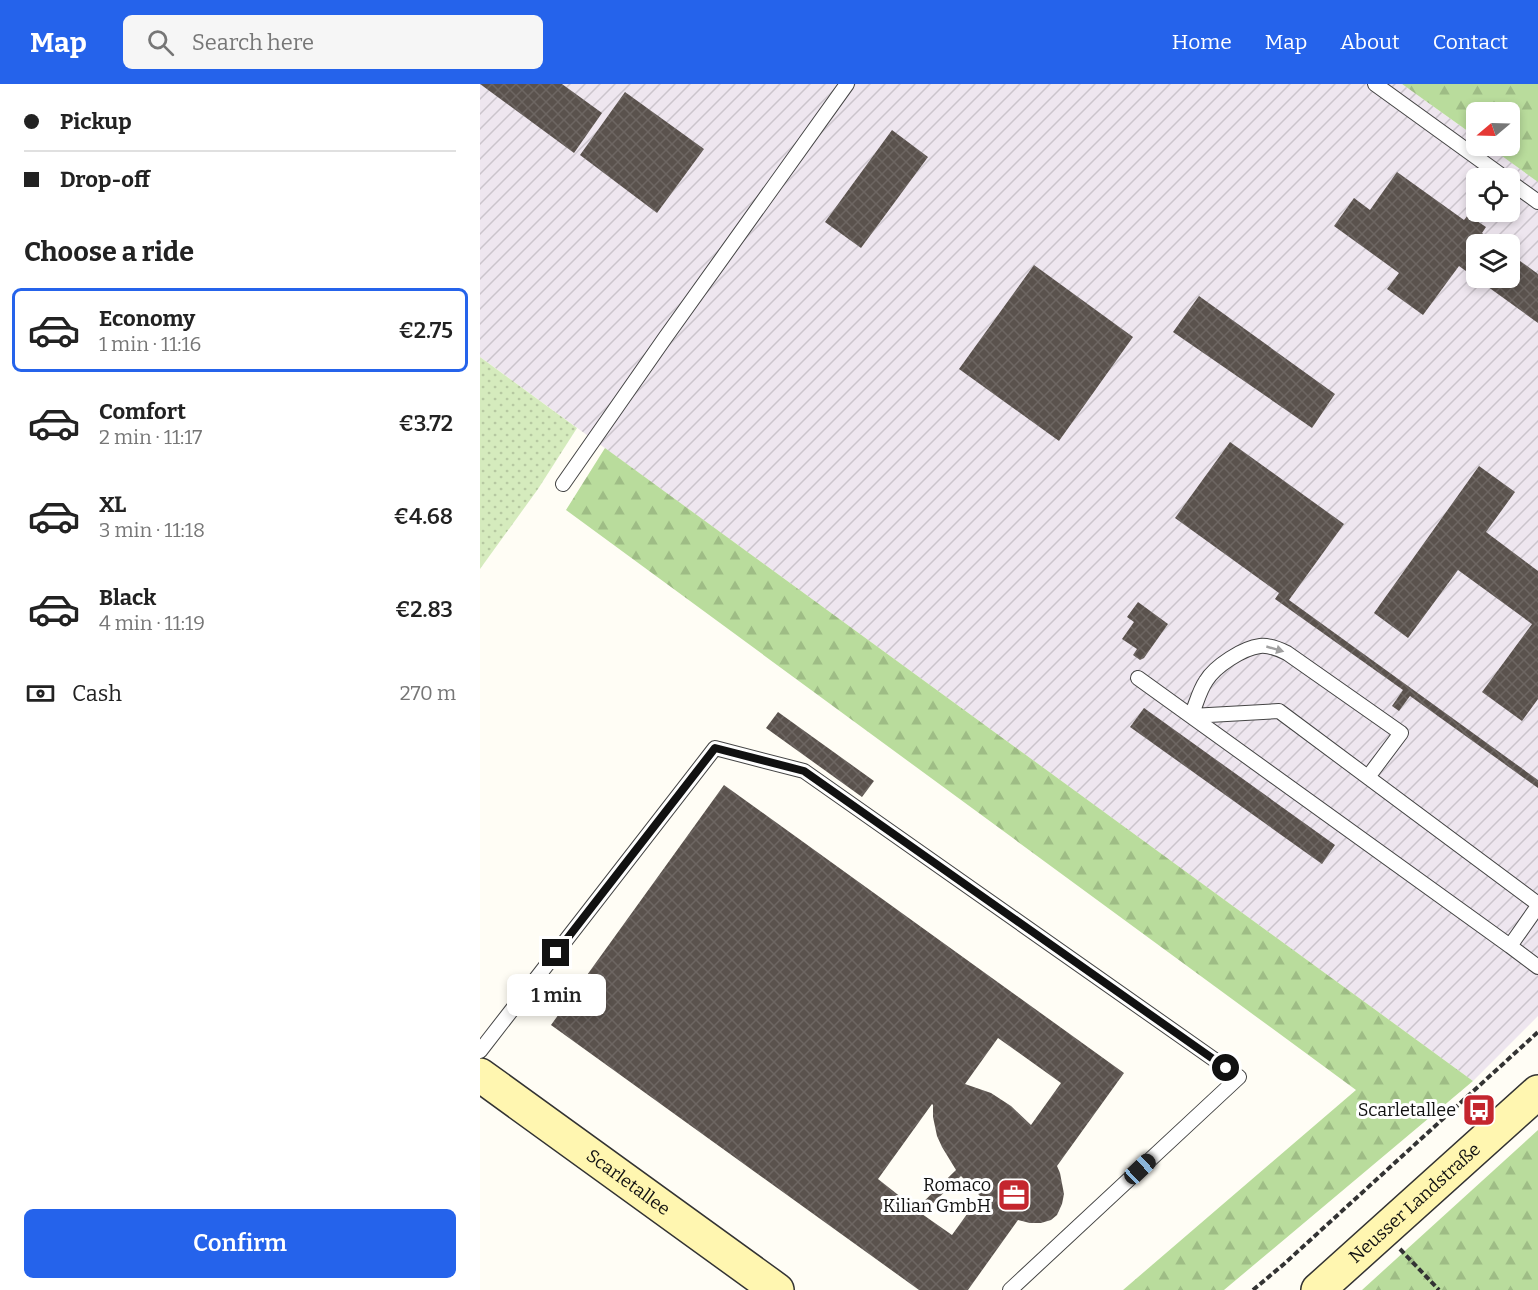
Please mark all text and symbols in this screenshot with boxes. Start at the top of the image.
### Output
search box [123,15,543,69]
text: Map [30,26,87,59]
icon: search [144,26,177,59]
text: Search here [192,29,314,56]
text: Home [1172,29,1232,55]
text: Map [1265,29,1307,55]
text: About [1340,29,1400,55]
text: Contact [1433,29,1508,55]
north arrow [1466,102,1520,156]
map controls [1466,102,1520,288]
text: Pickup [60,108,132,135]
text: Drop-off [60,166,150,193]
button: locate [1466,168,1520,222]
button: layers [1466,234,1520,288]
text: Choose a ride [24,236,194,268]
icon: car [27,303,81,357]
text: Economy [99,305,195,332]
text: €2.75 [398,317,453,344]
text: 1 min · 11:16 [99,332,201,356]
icon: car [27,396,81,450]
text: Comfort [99,398,186,425]
text: €3.72 [398,410,453,437]
text: 2 min · 11:17 [99,425,202,449]
icon: car [27,489,81,543]
text: XL [99,491,126,518]
text: €4.68 [394,503,453,530]
text: 3 min · 11:18 [99,518,205,542]
icon: car [27,582,81,636]
text: Black [99,584,156,611]
text: €2.83 [395,596,453,623]
text: 4 min · 11:19 [99,611,205,635]
one-way arrow [1266,645,1284,654]
icon: cash [24,677,57,710]
text: Cash [72,680,122,707]
text: 270 m [400,681,456,705]
route end [542,939,569,966]
callout: 1 min [506,974,605,1016]
text: 1 min [531,983,582,1007]
route start [1212,1054,1239,1081]
bus stop icon: Scarletallee [1461,1092,1497,1128]
place label: Scarletallee [1358,1099,1456,1121]
street label: Neusser Landstraße [1344,1138,1485,1268]
street label: Scarletallee [582,1145,675,1220]
car [1121,1150,1159,1188]
place label: Romaco Kilian GmbH [883,1174,991,1217]
office icon: Romaco Kilian GmbH [996,1177,1032,1213]
button: Confirm [24,1209,456,1278]

